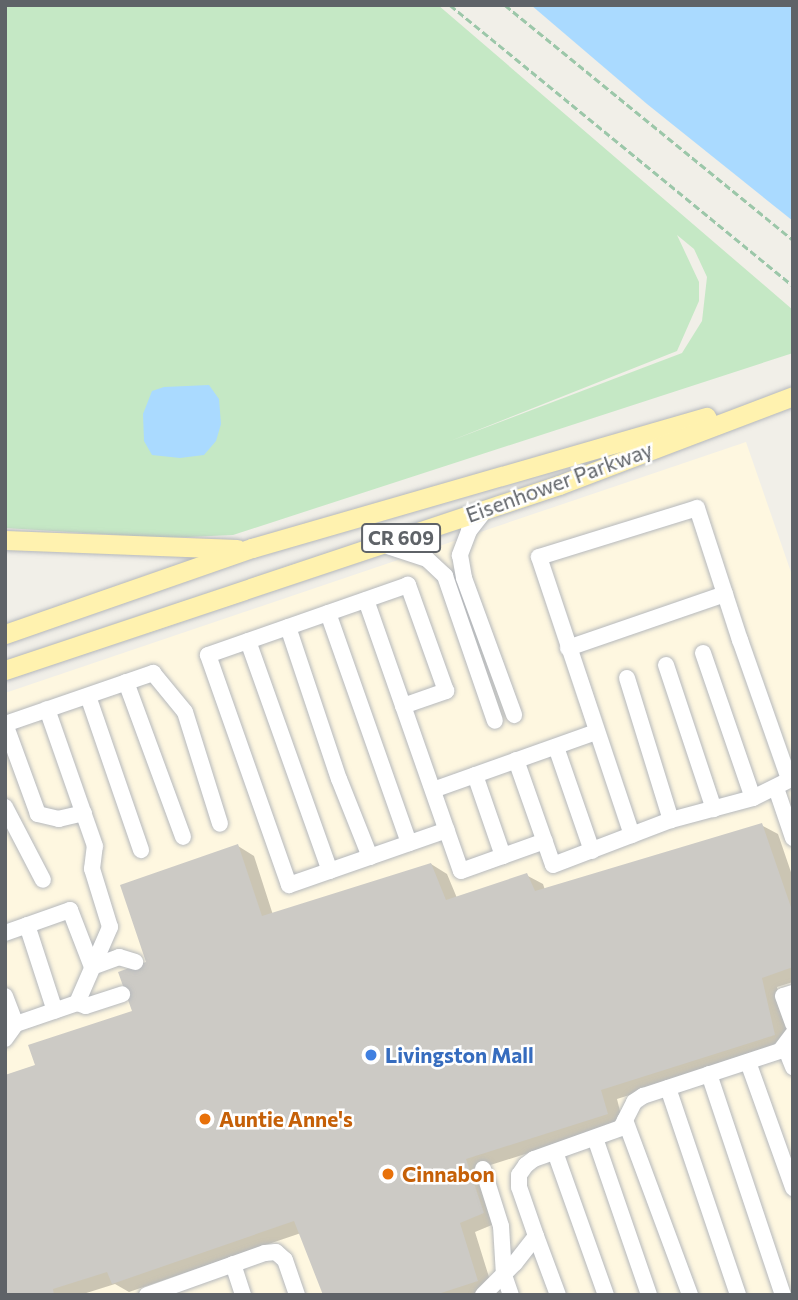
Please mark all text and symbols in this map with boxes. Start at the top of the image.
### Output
street label: Eisenhower Parkway [462,437,656,527]
road number: CR 609 [361,523,441,554]
place label: Livingston Mall [385,1042,534,1068]
marker: Livingston Mall [363,1047,379,1063]
place label: Auntie Anne's [219,1106,353,1132]
marker: Auntie Anne's [197,1111,213,1127]
place label: Cinnabon [402,1161,495,1187]
marker: Cinnabon [380,1166,396,1182]

